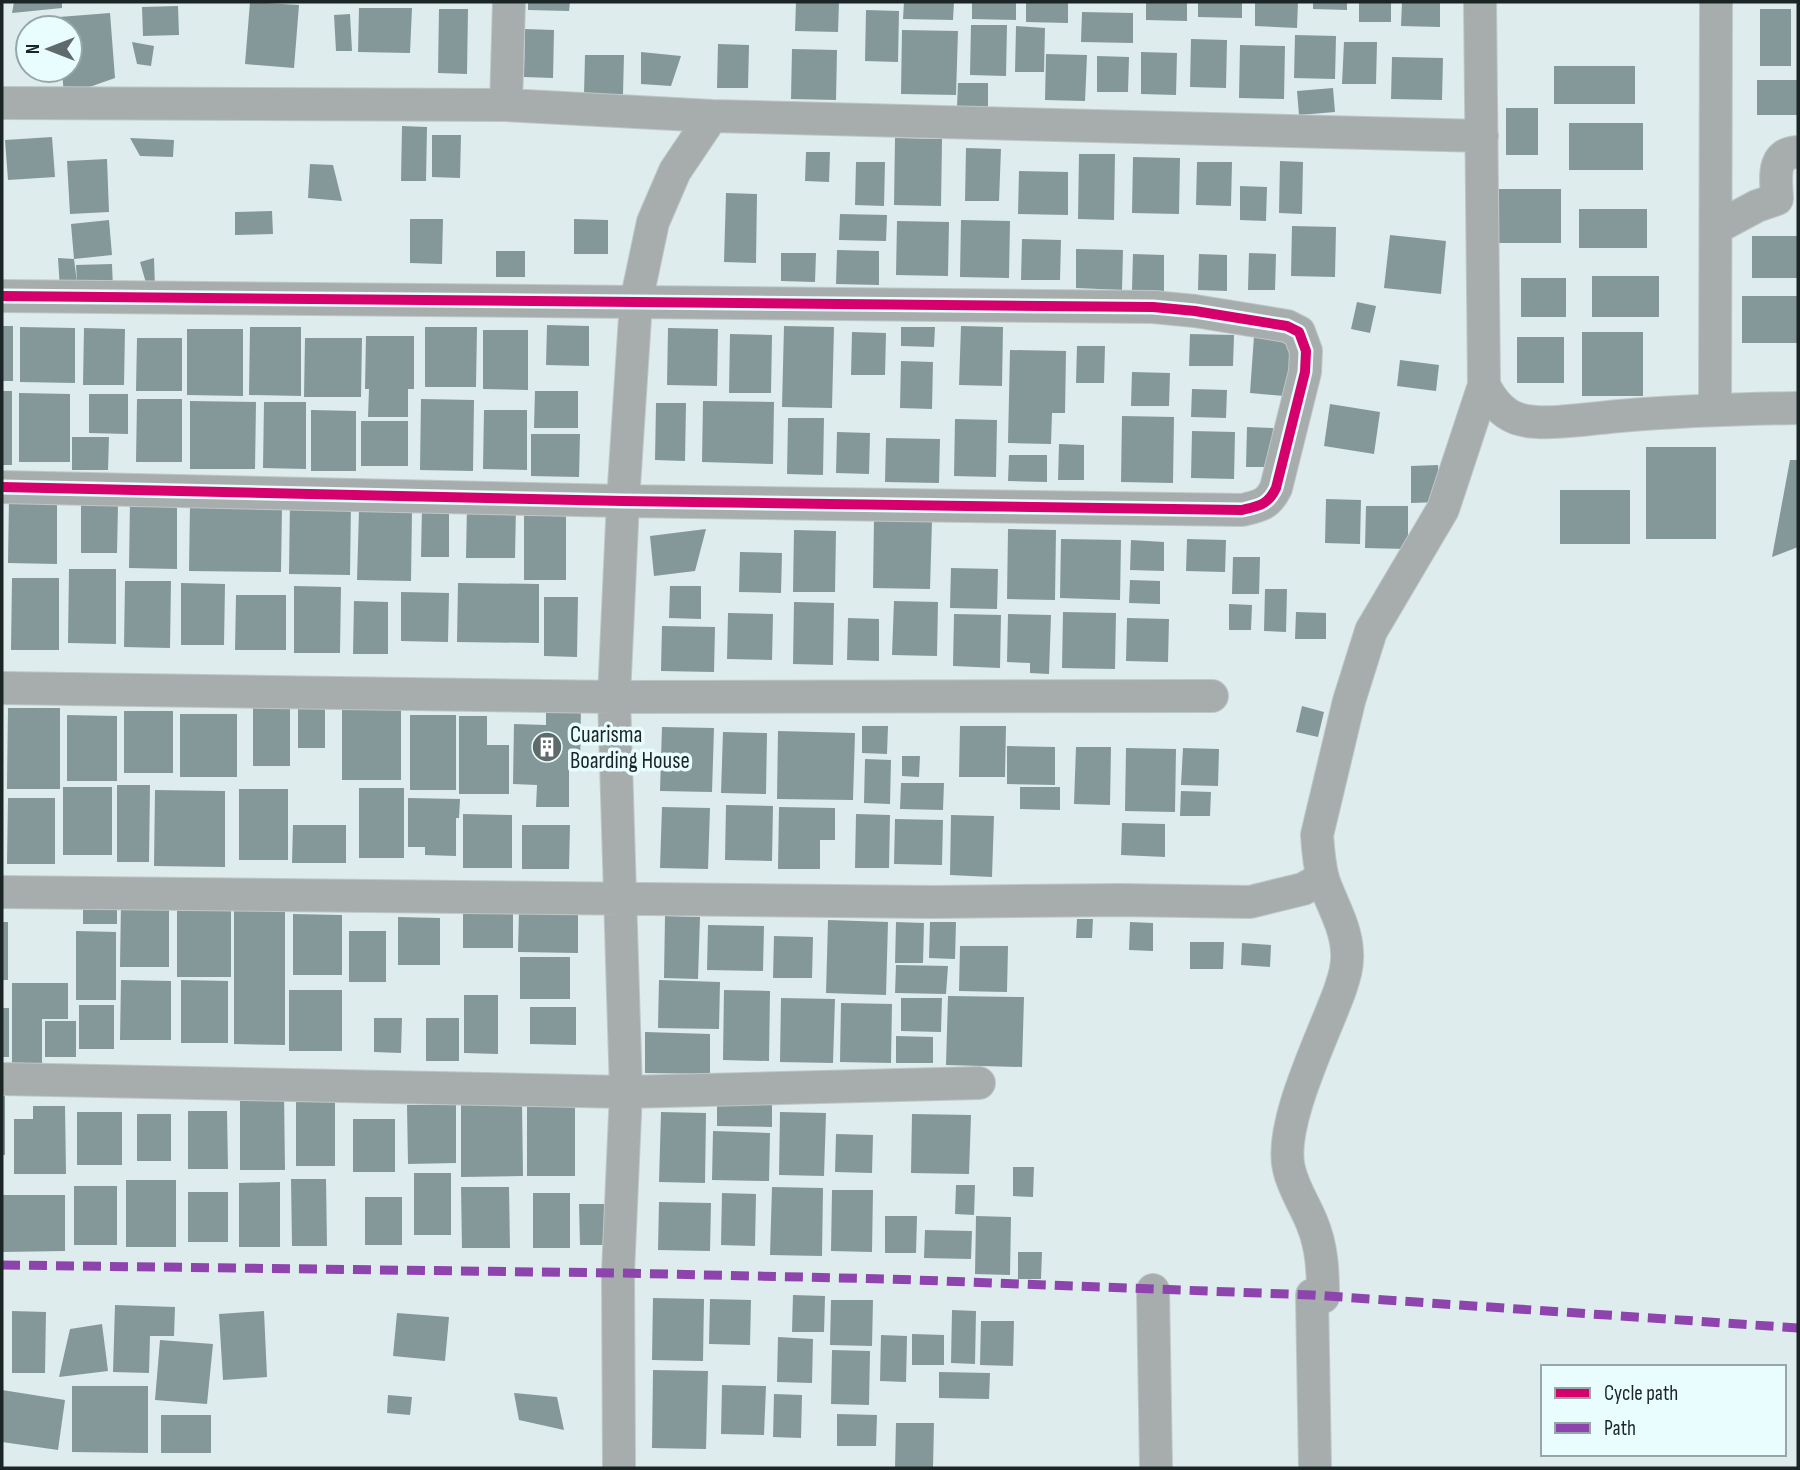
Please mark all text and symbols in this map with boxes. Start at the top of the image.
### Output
north arrow [14,14,84,84]
text: N [22,44,45,54]
place label: Cuarisma Boarding House [570,721,690,775]
building icon: Cuarisma Boarding House [530,730,564,764]
legend [1541,1365,1786,1456]
text: Cycle path [1604,1381,1678,1406]
text: Path [1604,1416,1636,1441]

